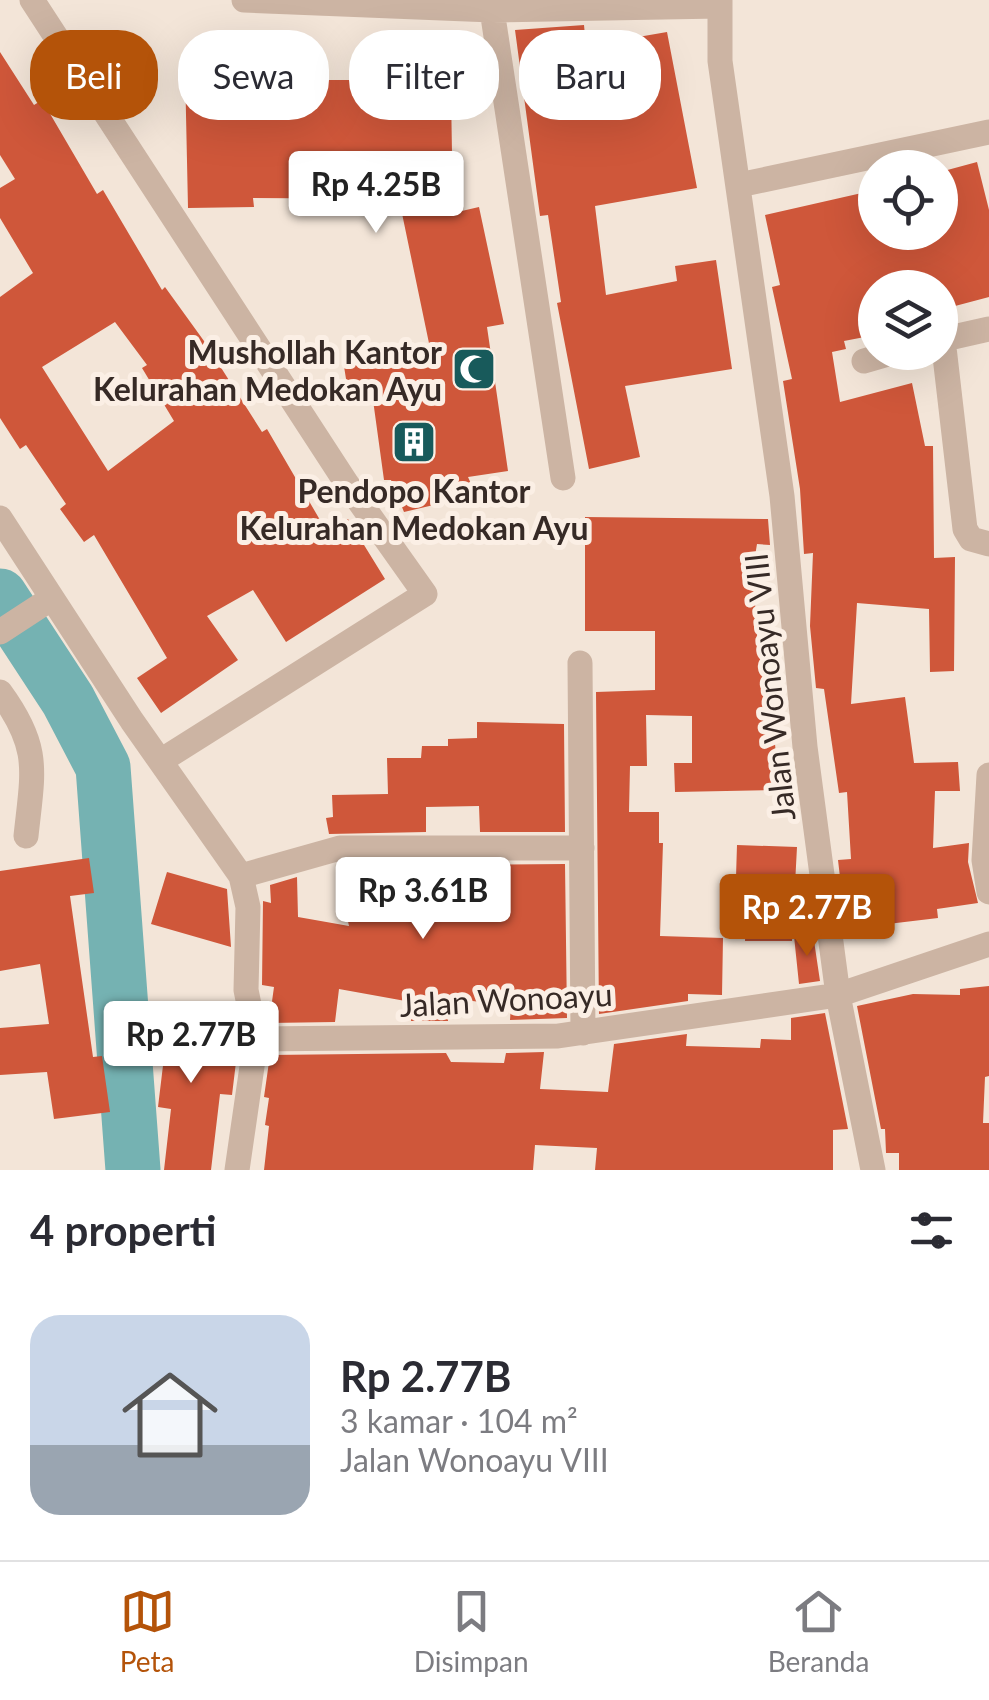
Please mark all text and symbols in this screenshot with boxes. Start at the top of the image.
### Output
chip: Beli [30,30,158,120]
chip: Sewa [178,30,329,120]
chip: Filter [349,30,499,120]
chip: Baru [519,30,661,120]
map controls [858,150,958,370]
button: locate [858,150,958,250]
pin: Rp 4.25B [273,151,479,236]
text: Rp 4.25B [311,164,441,203]
button: layers [858,270,958,370]
place label: Mushollah Kantor Kelurahan Medokan Ayu [93,332,442,408]
mosque icon: Mushollah Kantor Kelurahan Medokan Ayu [451,346,497,392]
building icon: Pendopo Kantor Kelurahan Medokan Ayu [391,419,437,465]
place label: Pendopo Kantor Kelurahan Medokan Ayu [239,471,589,547]
street label: Jalan Wonoayu VIII [736,551,802,823]
pin: Rp 3.61B [320,857,526,942]
text: Rp 3.61B [358,870,488,909]
pin: Rp 2.77B [704,874,910,959]
text: Rp 2.77B [742,887,872,926]
street label: Jalan Wonoayu [399,974,613,1024]
pin: Rp 2.77B [88,1001,294,1086]
text: Rp 2.77B [126,1014,256,1053]
icon: filters [904,1203,959,1258]
text: 4 properti [30,1205,217,1255]
text: Rp 2.77B [340,1351,512,1401]
icon: home [110,1355,230,1475]
text: 3 kamar · 104 m² [340,1401,578,1440]
text: Jalan Wonoayu VIII [340,1440,609,1479]
tab: Peta [120,1584,175,1678]
tab: Disimpan [414,1584,529,1678]
tab: Beranda [768,1584,869,1678]

